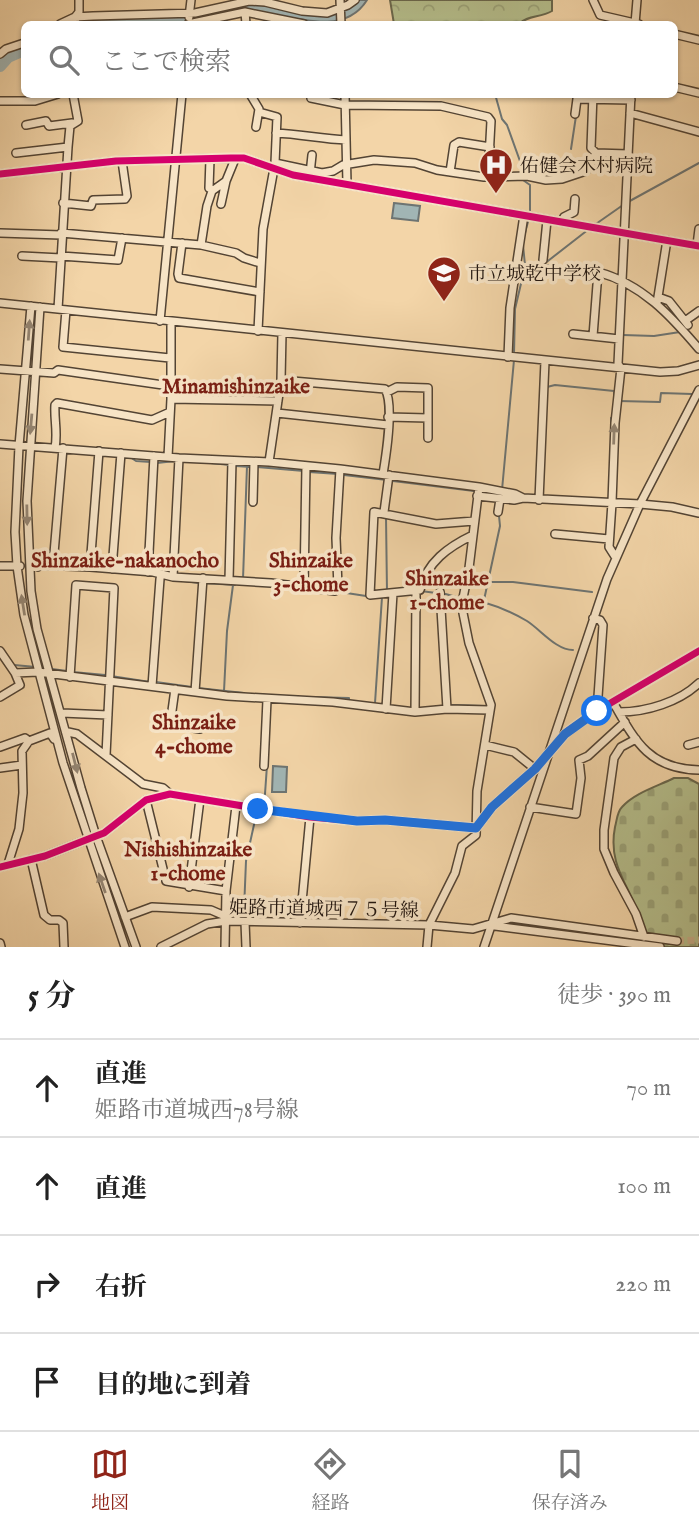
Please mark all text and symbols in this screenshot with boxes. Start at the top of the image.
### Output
search box [21,21,678,98]
icon: search [45,41,83,79]
text: ここで検索 [101,46,231,79]
hospital icon: 佑健会木村病院 [477,146,515,195]
place label: 佑健会木村病院 [520,155,653,179]
school or university icon: 市立城乾中学校 [425,254,463,303]
place label: 市立城乾中学校 [468,263,601,287]
one-way arrow [24,319,35,341]
district label: Minamishinzaike [162,374,310,401]
one-way arrow [25,413,36,435]
one-way arrow [609,423,620,445]
one-way arrow [21,504,33,526]
district label: Shinzaike-nakanocho [31,548,220,575]
district label: Shinzaike 3-chome [269,548,353,599]
district label: Shinzaike 1-chome [405,566,489,617]
one-way arrow [17,594,28,616]
route start [581,695,612,726]
district label: Shinzaike 4-chome [152,710,236,761]
one-way arrow [70,752,81,774]
route end [242,793,273,824]
district label: Nishishinzaike 1-chome [123,837,253,888]
one-way arrow [96,872,107,893]
street label: 姫路市道城西７５号線 [229,896,419,924]
text: 5 分 [28,978,75,1016]
text: 徒歩 · 390 m [557,981,671,1010]
text: 直進 [95,1058,147,1091]
icon: ahead [28,1069,66,1107]
text: 70 m [626,1074,671,1103]
text: 姫路市道城西78号線 [95,1096,299,1125]
icon: ahead [28,1167,66,1205]
text: 100 m [617,1172,671,1201]
text: 直進 [95,1173,147,1206]
icon: right [28,1265,66,1303]
text: 220 m [615,1270,671,1299]
text: 右折 [95,1271,147,1304]
icon: arrive [28,1363,66,1401]
text: 目的地に到着 [95,1369,251,1402]
tab: 地図 [91,1445,129,1516]
tab: 経路 [311,1445,350,1516]
tab: 保存済み [532,1445,608,1516]

